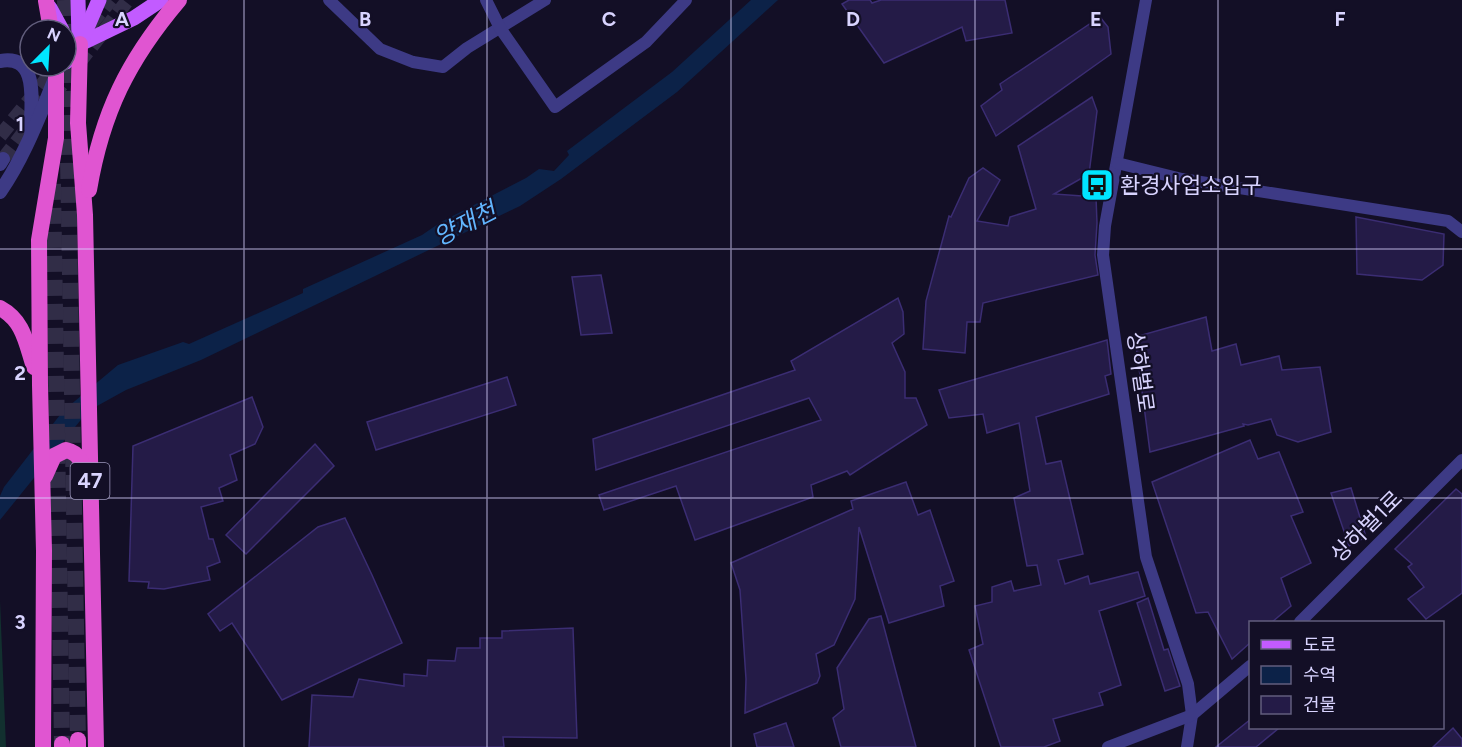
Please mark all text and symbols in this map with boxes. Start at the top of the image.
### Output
text: A [115,7,130,31]
text: B [359,7,371,31]
text: C [602,7,616,31]
text: D [846,7,860,31]
text: E [1090,7,1102,31]
text: F [1334,7,1346,31]
north arrow [18,18,78,78]
text: N [44,24,63,46]
text: 1 [16,112,24,136]
bus stop icon: 환경사업소입구 [1079,167,1115,203]
place label: 환경사업소입구 [1120,172,1262,199]
water label: 양재천 [429,194,503,252]
street label: 상하벌로 [1122,330,1160,414]
text: 2 [14,361,26,385]
road number: 47 [70,463,110,499]
street label: 상하벌1로 [1325,485,1408,568]
text: 3 [14,610,26,634]
legend [1249,621,1444,729]
text: 도로 [1303,634,1336,656]
text: 수역 [1303,664,1336,686]
text: 건물 [1303,694,1336,716]

